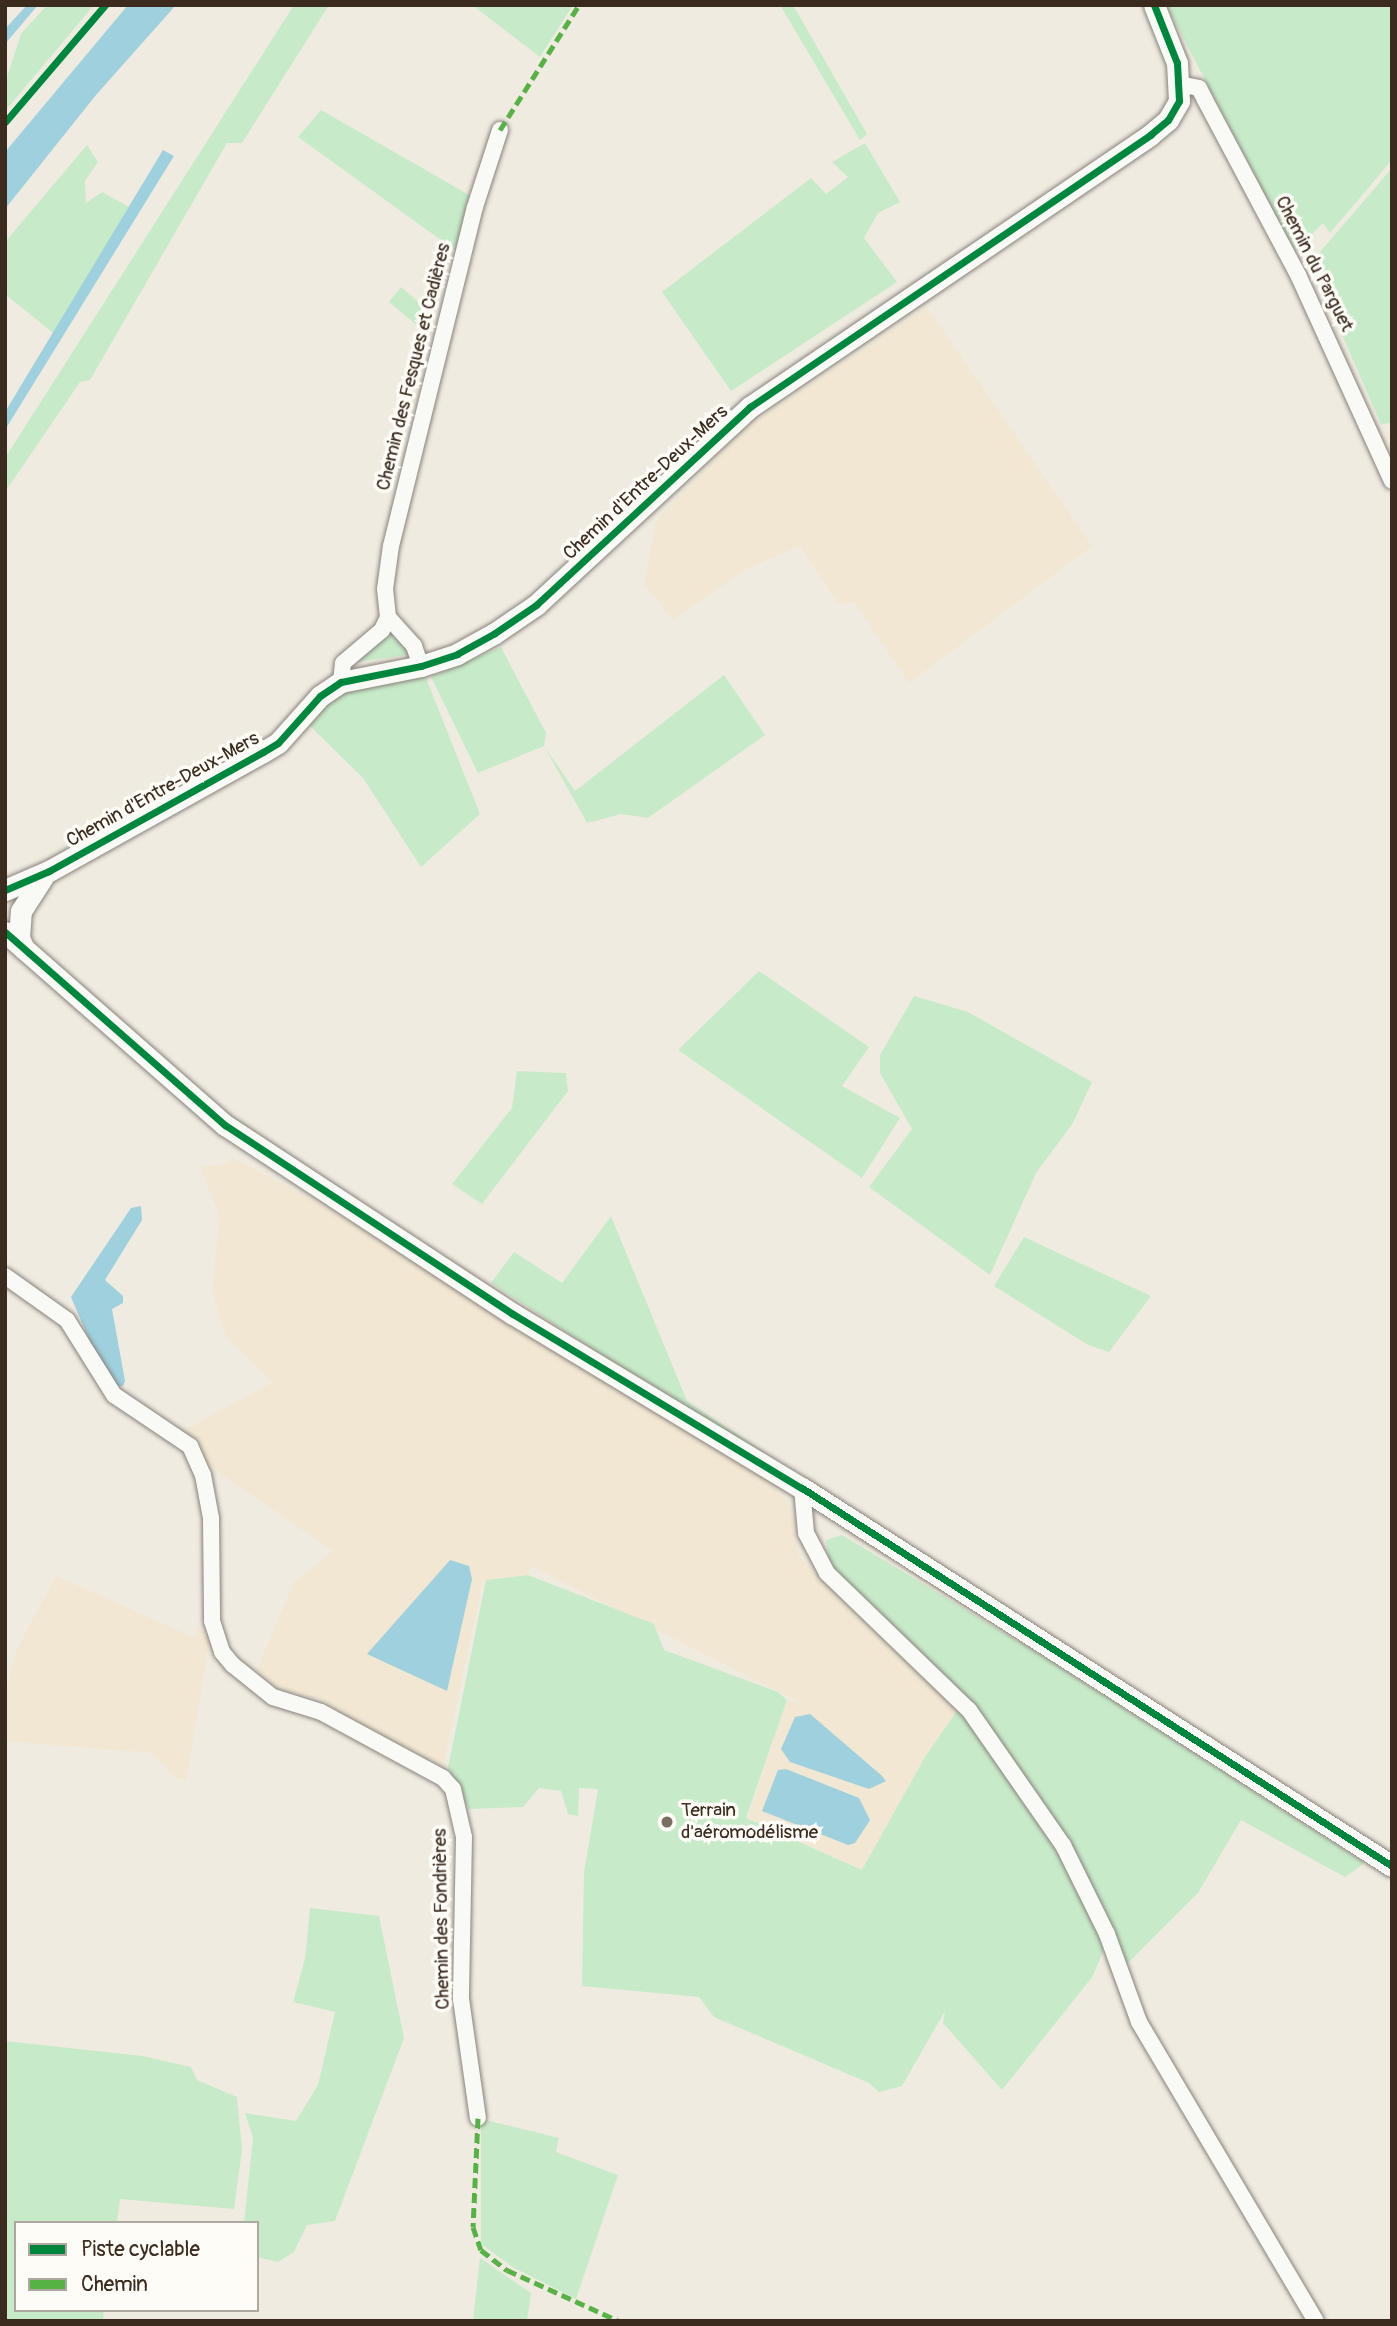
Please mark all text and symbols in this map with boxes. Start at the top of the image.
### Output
street label: Chemin du Parguet [1270,192,1358,336]
street label: Chemin des Fesques et Cadières [372,241,456,493]
street label: Chemin d'Entre-Deux-Mers [559,401,733,565]
street label: Chemin d'Entre-Deux-Mers [63,728,263,852]
place label: Terrain d'aéromodélisme [681,1800,818,1844]
marker: Terrain d'aéromodélisme [659,1814,675,1830]
street label: Chemin des Fondrières [429,1828,455,2010]
legend [14,2221,259,2312]
text: Piste cyclable [81,2236,200,2263]
text: Chemin [81,2271,148,2298]

